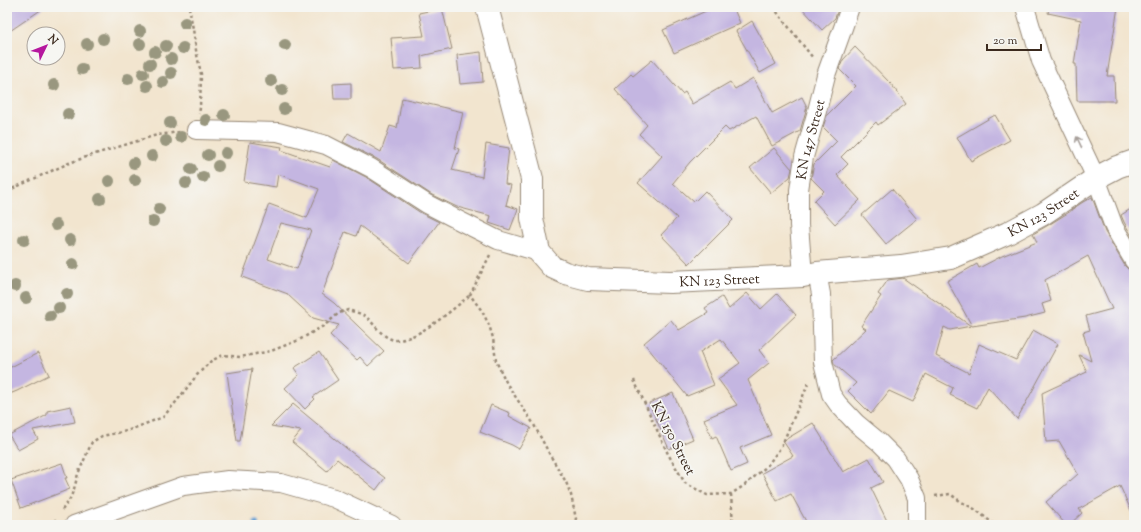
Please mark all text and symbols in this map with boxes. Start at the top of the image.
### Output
north arrow [26,26,66,66]
scale bar [987,26,1041,52]
text: N [43,30,62,49]
text: 20 m [993,32,1018,50]
street label: KN 147 Street [793,97,832,181]
one-way arrow [1075,137,1082,149]
street label: KN 123 Street [1005,184,1084,243]
street label: KN 123 Street [679,270,760,294]
street label: KN 150 Street [645,399,699,479]

